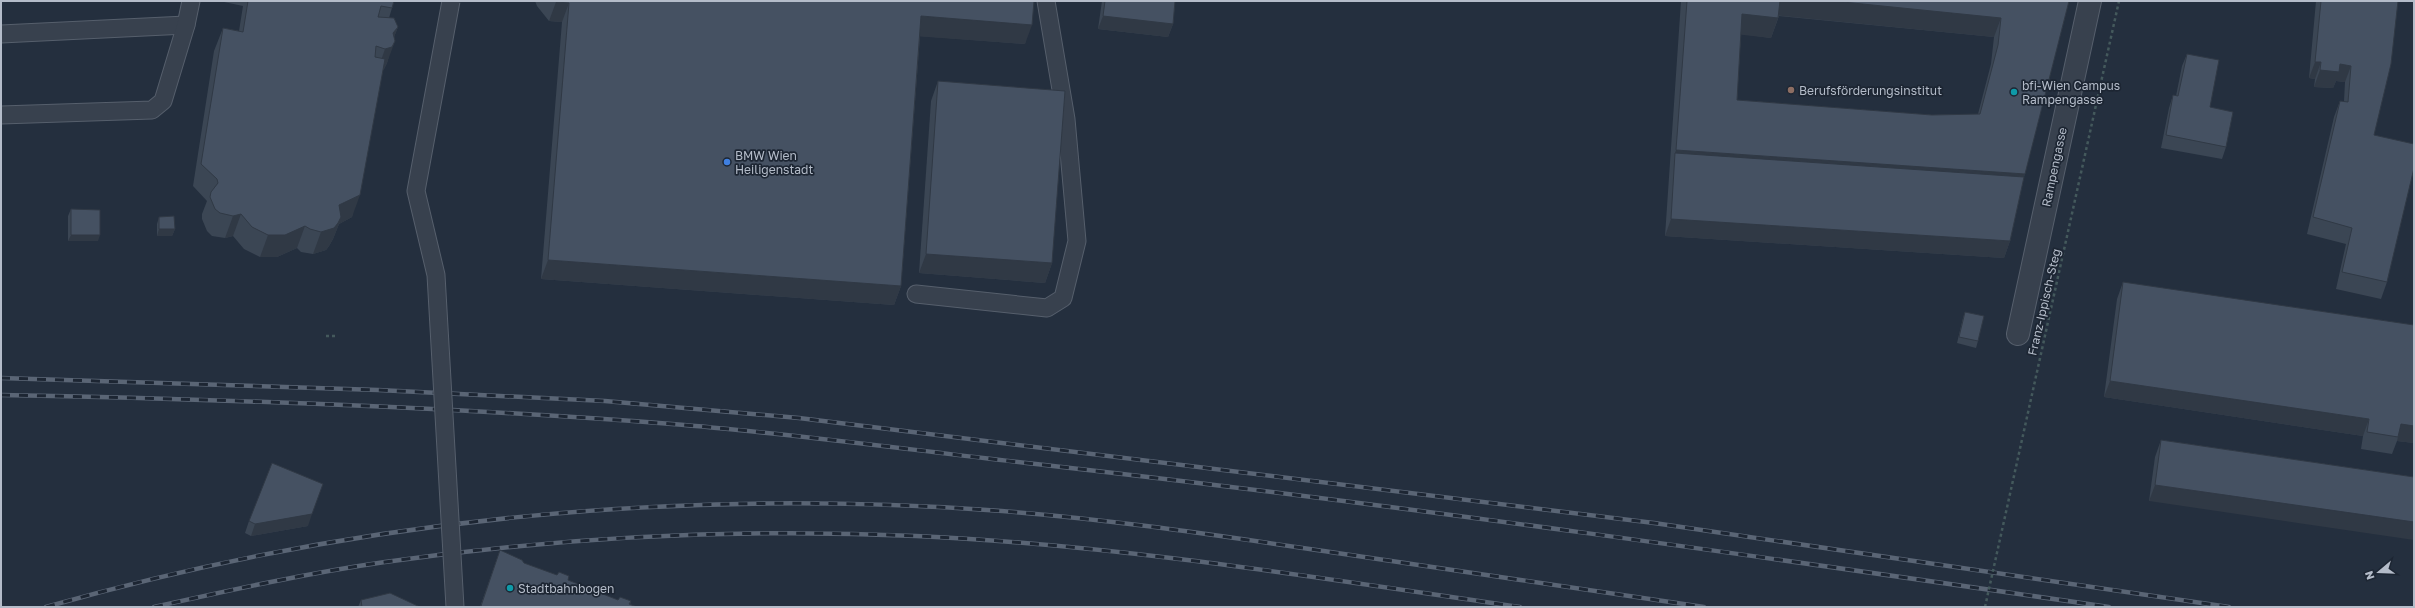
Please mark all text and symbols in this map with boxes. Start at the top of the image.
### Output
place label: bfi-Wien Campus Rampengasse [2022,78,2120,107]
place label: Berufsförderungsinstitut [1799,83,1942,98]
marker: Berufsförderungsinstitut [1786,85,1796,95]
marker: bfi-Wien Campus Rampengasse [2009,87,2019,97]
street label: Rampengasse [2038,126,2070,208]
place label: BMW Wien Heiligenstadt [735,148,813,177]
marker: BMW Wien Heiligenstadt [722,157,732,167]
street label: Franz-Ippisch-Steg [2024,247,2064,357]
north arrow [2359,552,2399,592]
text: N [2362,569,2377,581]
place label: Stadtbahnbogen [518,581,614,596]
marker: Stadtbahnbogen [505,583,515,593]

